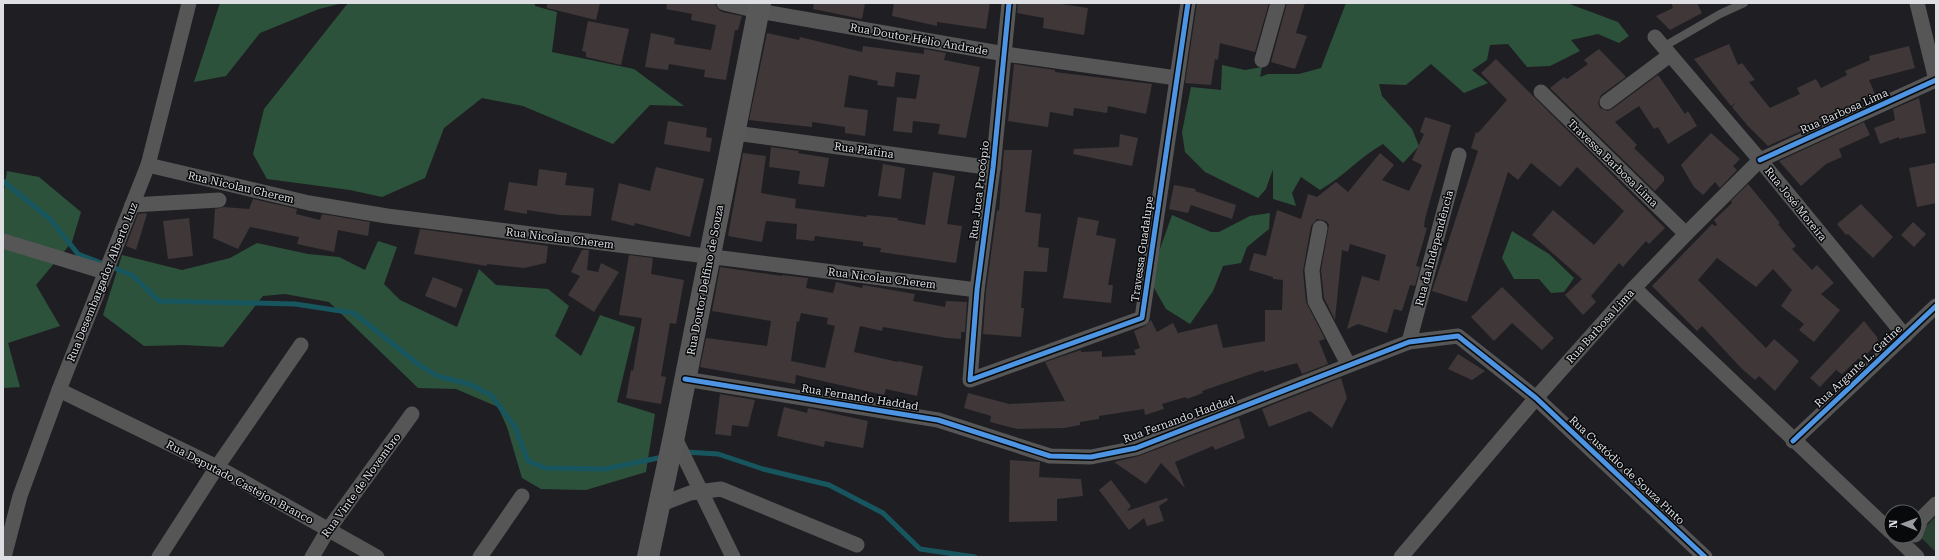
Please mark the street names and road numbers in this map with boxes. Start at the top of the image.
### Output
street label: Rua Doutor Hélio Andrade [849,21,989,58]
street label: Rua Barbosa Lima [1798,86,1890,137]
street label: Travessa Barbosa Lima [1565,117,1661,210]
street label: Rua Platina [833,140,895,161]
street label: Rua Juca Procópio [967,140,992,240]
street label: Rua José Moreira [1762,165,1829,244]
street label: Rua Nicolau Cherem [186,169,295,206]
street label: Rua da Independência [1413,189,1456,307]
street label: Travessa Guadalupe [1129,195,1156,303]
street label: Rua Desembargador Alberto Luz [65,201,140,364]
street label: Rua Doutor Delfino de Souza [685,204,726,356]
street label: Rua Nicolau Cherem [505,225,615,252]
street label: Rua Nicolau Cherem [827,265,937,292]
street label: Rua Barbosa Lima [1564,287,1637,366]
street label: Rua Argante L. Gatine [1812,322,1905,410]
street label: Rua Fernando Haddad [800,382,919,413]
street label: Rua Fernando Haddad [1121,393,1237,446]
street label: Rua Custódio de Souza Pinto [1566,414,1687,527]
street label: Rua Vinte de Novembro [319,430,404,540]
street label: Rua Deputado Castejon Branco [164,438,316,527]

